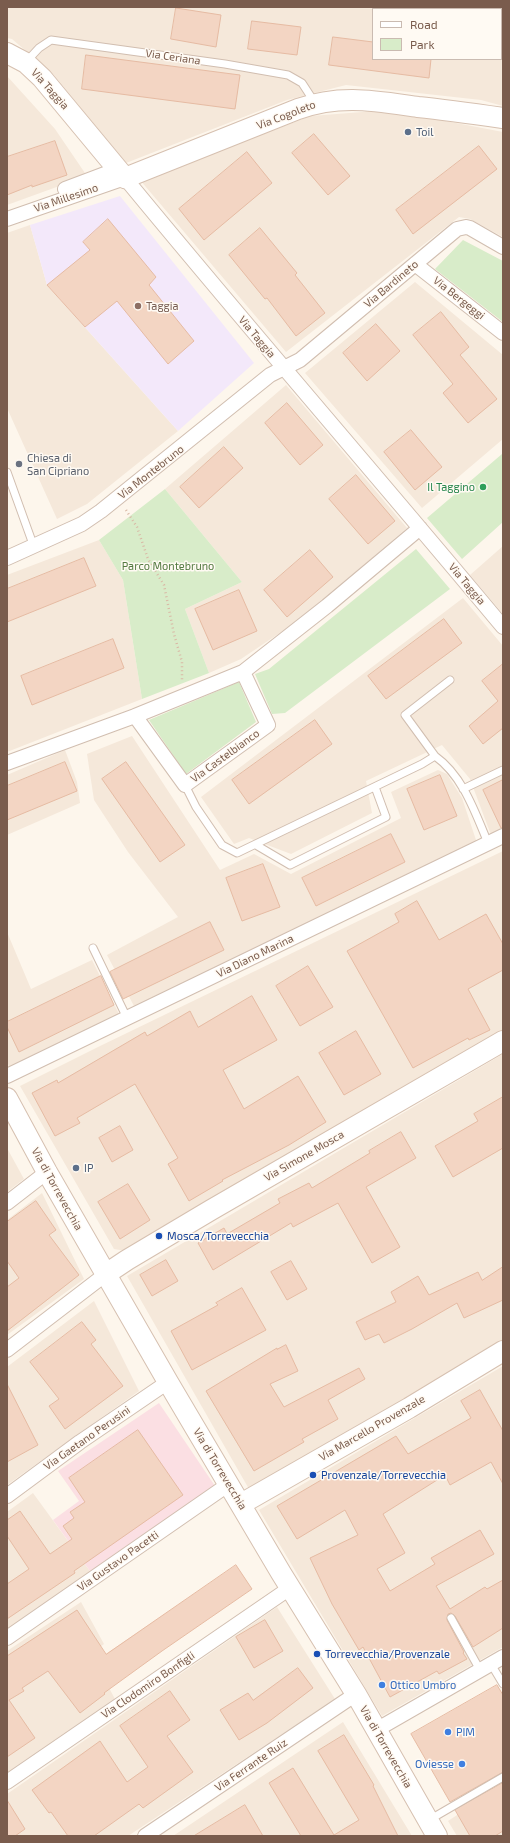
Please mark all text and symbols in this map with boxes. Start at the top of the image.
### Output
legend [372,8,502,60]
text: Road [410,17,438,31]
text: Park [410,37,435,51]
street label: Via Ceriana [145,47,201,67]
street label: Via Taggia [28,66,72,112]
street label: Via Cogoleto [255,98,317,132]
place label: Toil [416,125,433,139]
marker: Toil [403,127,413,137]
street label: Via Millesimo [32,181,100,215]
street label: Via Bardineto [361,257,421,311]
street label: Via Bergeggi [431,274,487,322]
place label: Taggia [146,299,178,313]
marker: Taggia [133,301,143,311]
street label: Via Taggia [236,313,278,361]
street label: Via Montebruno [115,442,187,502]
place label: Chiesa di San Cipriano [27,451,89,477]
marker: Chiesa di San Cipriano [14,459,24,469]
place label: Il Taggino [427,480,475,494]
marker: Il Taggino [478,482,488,492]
park label: Parco Montebruno [122,559,214,573]
street label: Via Taggia [446,560,488,608]
street label: Via Castelbianco [188,727,262,785]
street label: Via Diano Marina [214,932,296,980]
street label: Via Simone Mosca [262,1128,346,1184]
street label: Via di Torrevecchia [29,1145,85,1233]
place label: IP [84,1161,93,1175]
marker: IP [71,1163,81,1173]
place label: Mosca/Torrevecchia [167,1229,269,1243]
marker: Mosca/Torrevecchia [154,1231,164,1241]
street label: Via Marcello Provenzale [317,1392,427,1464]
street label: Via Gaetano Perusini [41,1403,133,1473]
street label: Via di Torrevecchia [190,1426,250,1512]
place label: Provenzale/Torrevecchia [321,1468,446,1482]
marker: Provenzale/Torrevecchia [308,1470,318,1480]
street label: Via Gustavo Pacetti [75,1528,161,1594]
place label: Torrevecchia/Provenzale [325,1647,450,1661]
street label: Via Clodomiro Bonfigli [99,1649,197,1721]
marker: Torrevecchia/Provenzale [312,1649,322,1659]
place label: Ottico Umbro [390,1678,456,1692]
marker: Ottico Umbro [377,1680,387,1690]
street label: Via di Torrevecchia [357,1703,415,1791]
place label: PIM [456,1725,475,1739]
marker: PIM [443,1727,453,1737]
street label: Via Ferrante Ruiz [212,1736,290,1794]
place label: Oviesse [415,1757,454,1771]
marker: Oviesse [457,1759,467,1769]

